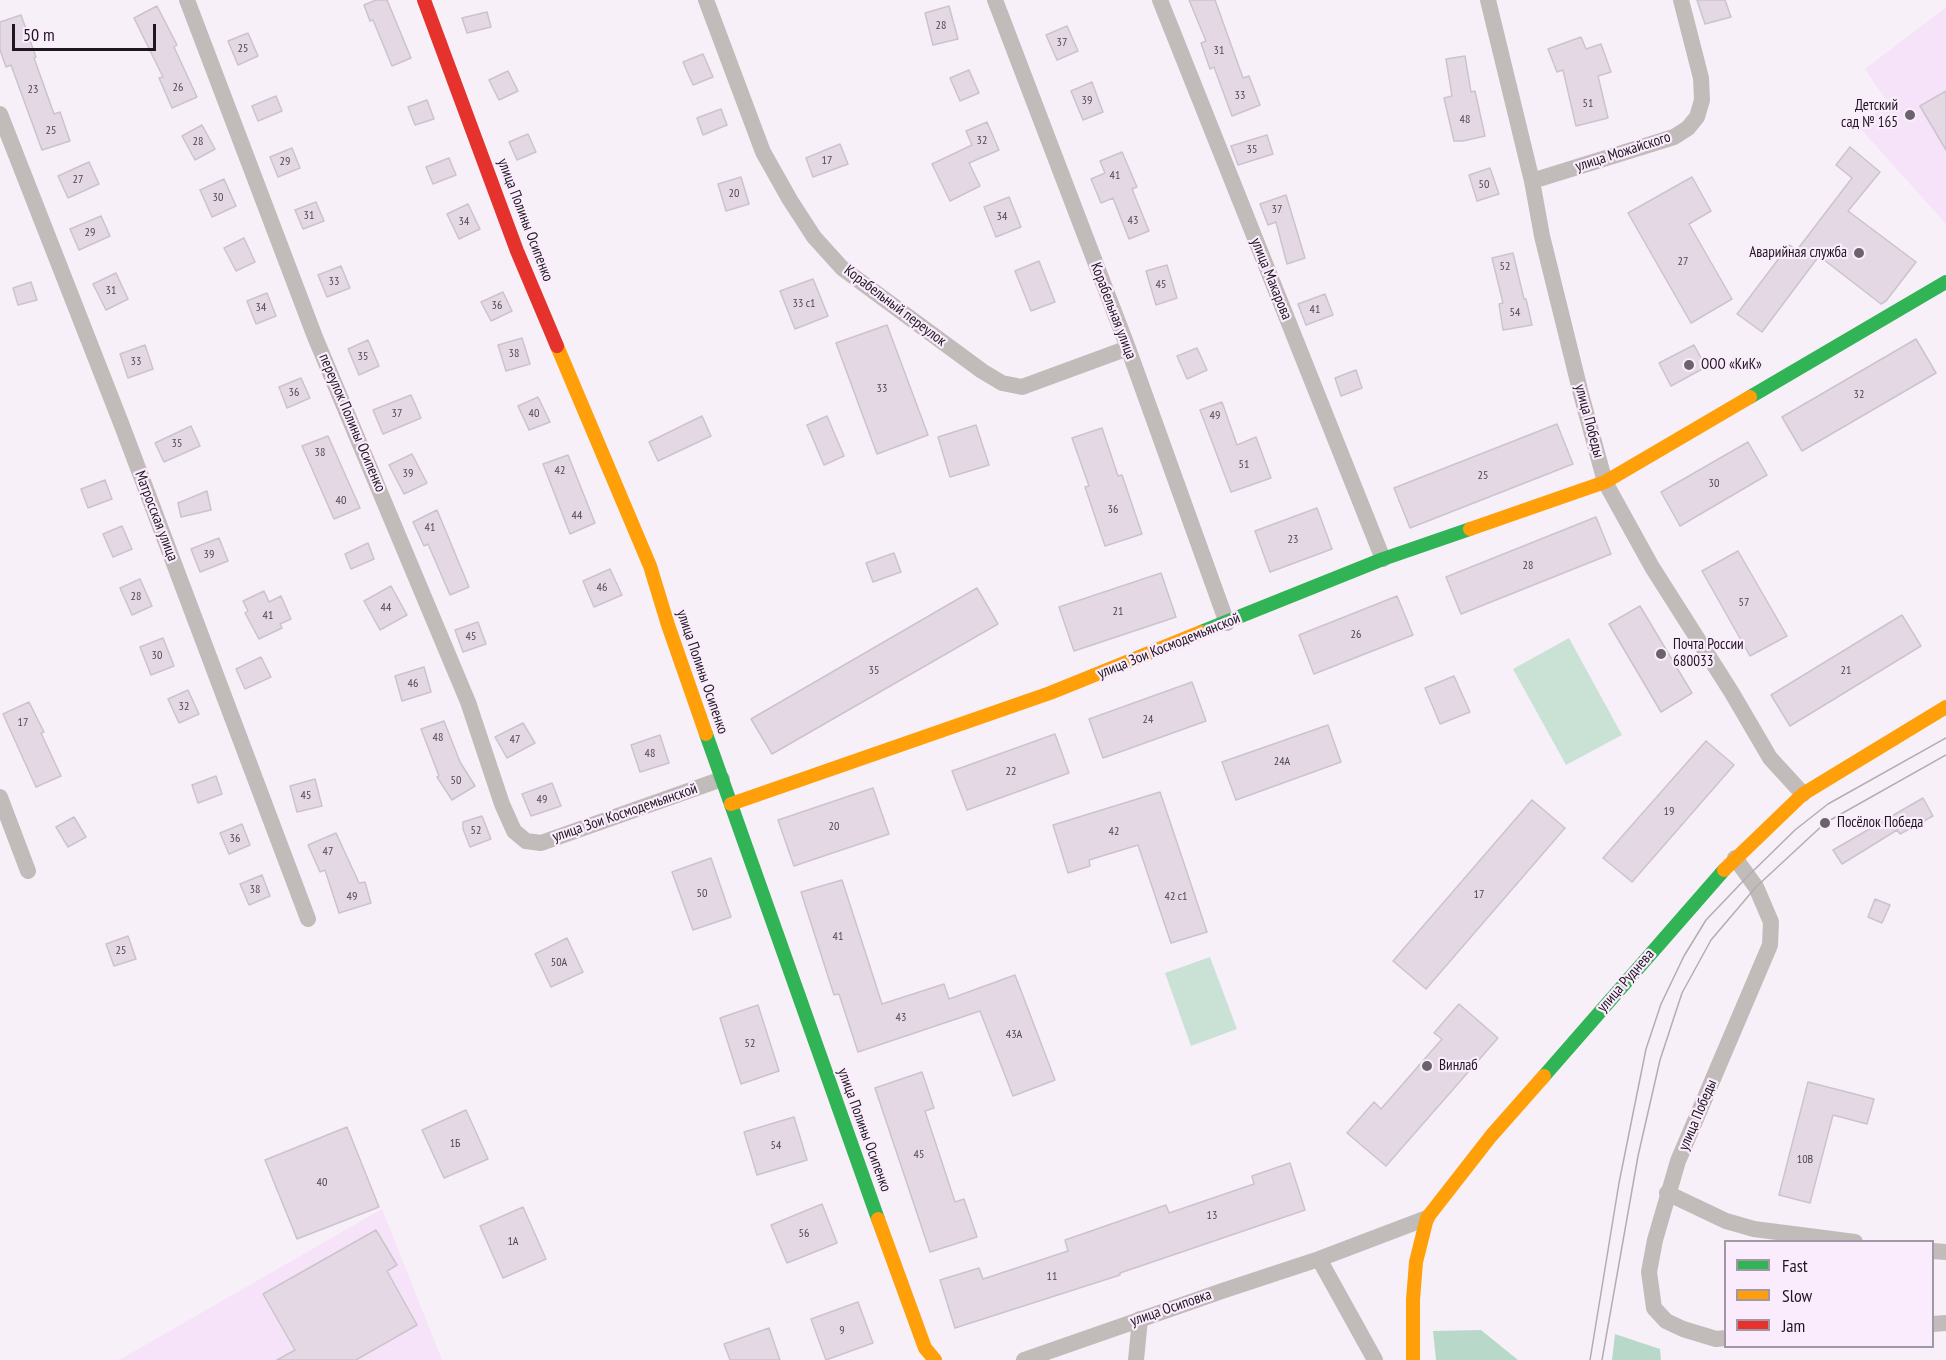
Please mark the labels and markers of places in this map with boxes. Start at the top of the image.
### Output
place label: Детский сад № 165 [1841,97,1898,132]
marker: Детский сад № 165 [1903,108,1917,122]
place label: Аварийная служба [1749,244,1847,262]
marker: Аварийная служба [1852,246,1866,260]
place label: ООО «КиК» [1701,356,1762,374]
marker: ООО «КиК» [1682,358,1696,372]
place label: Почта России 680033 [1673,636,1744,671]
marker: Почта России 680033 [1654,647,1668,661]
place label: Посёлок Победа [1837,814,1923,832]
marker: Посёлок Победа [1818,816,1832,830]
place label: Винлаб [1439,1057,1478,1075]
marker: Винлаб [1420,1059,1434,1073]

